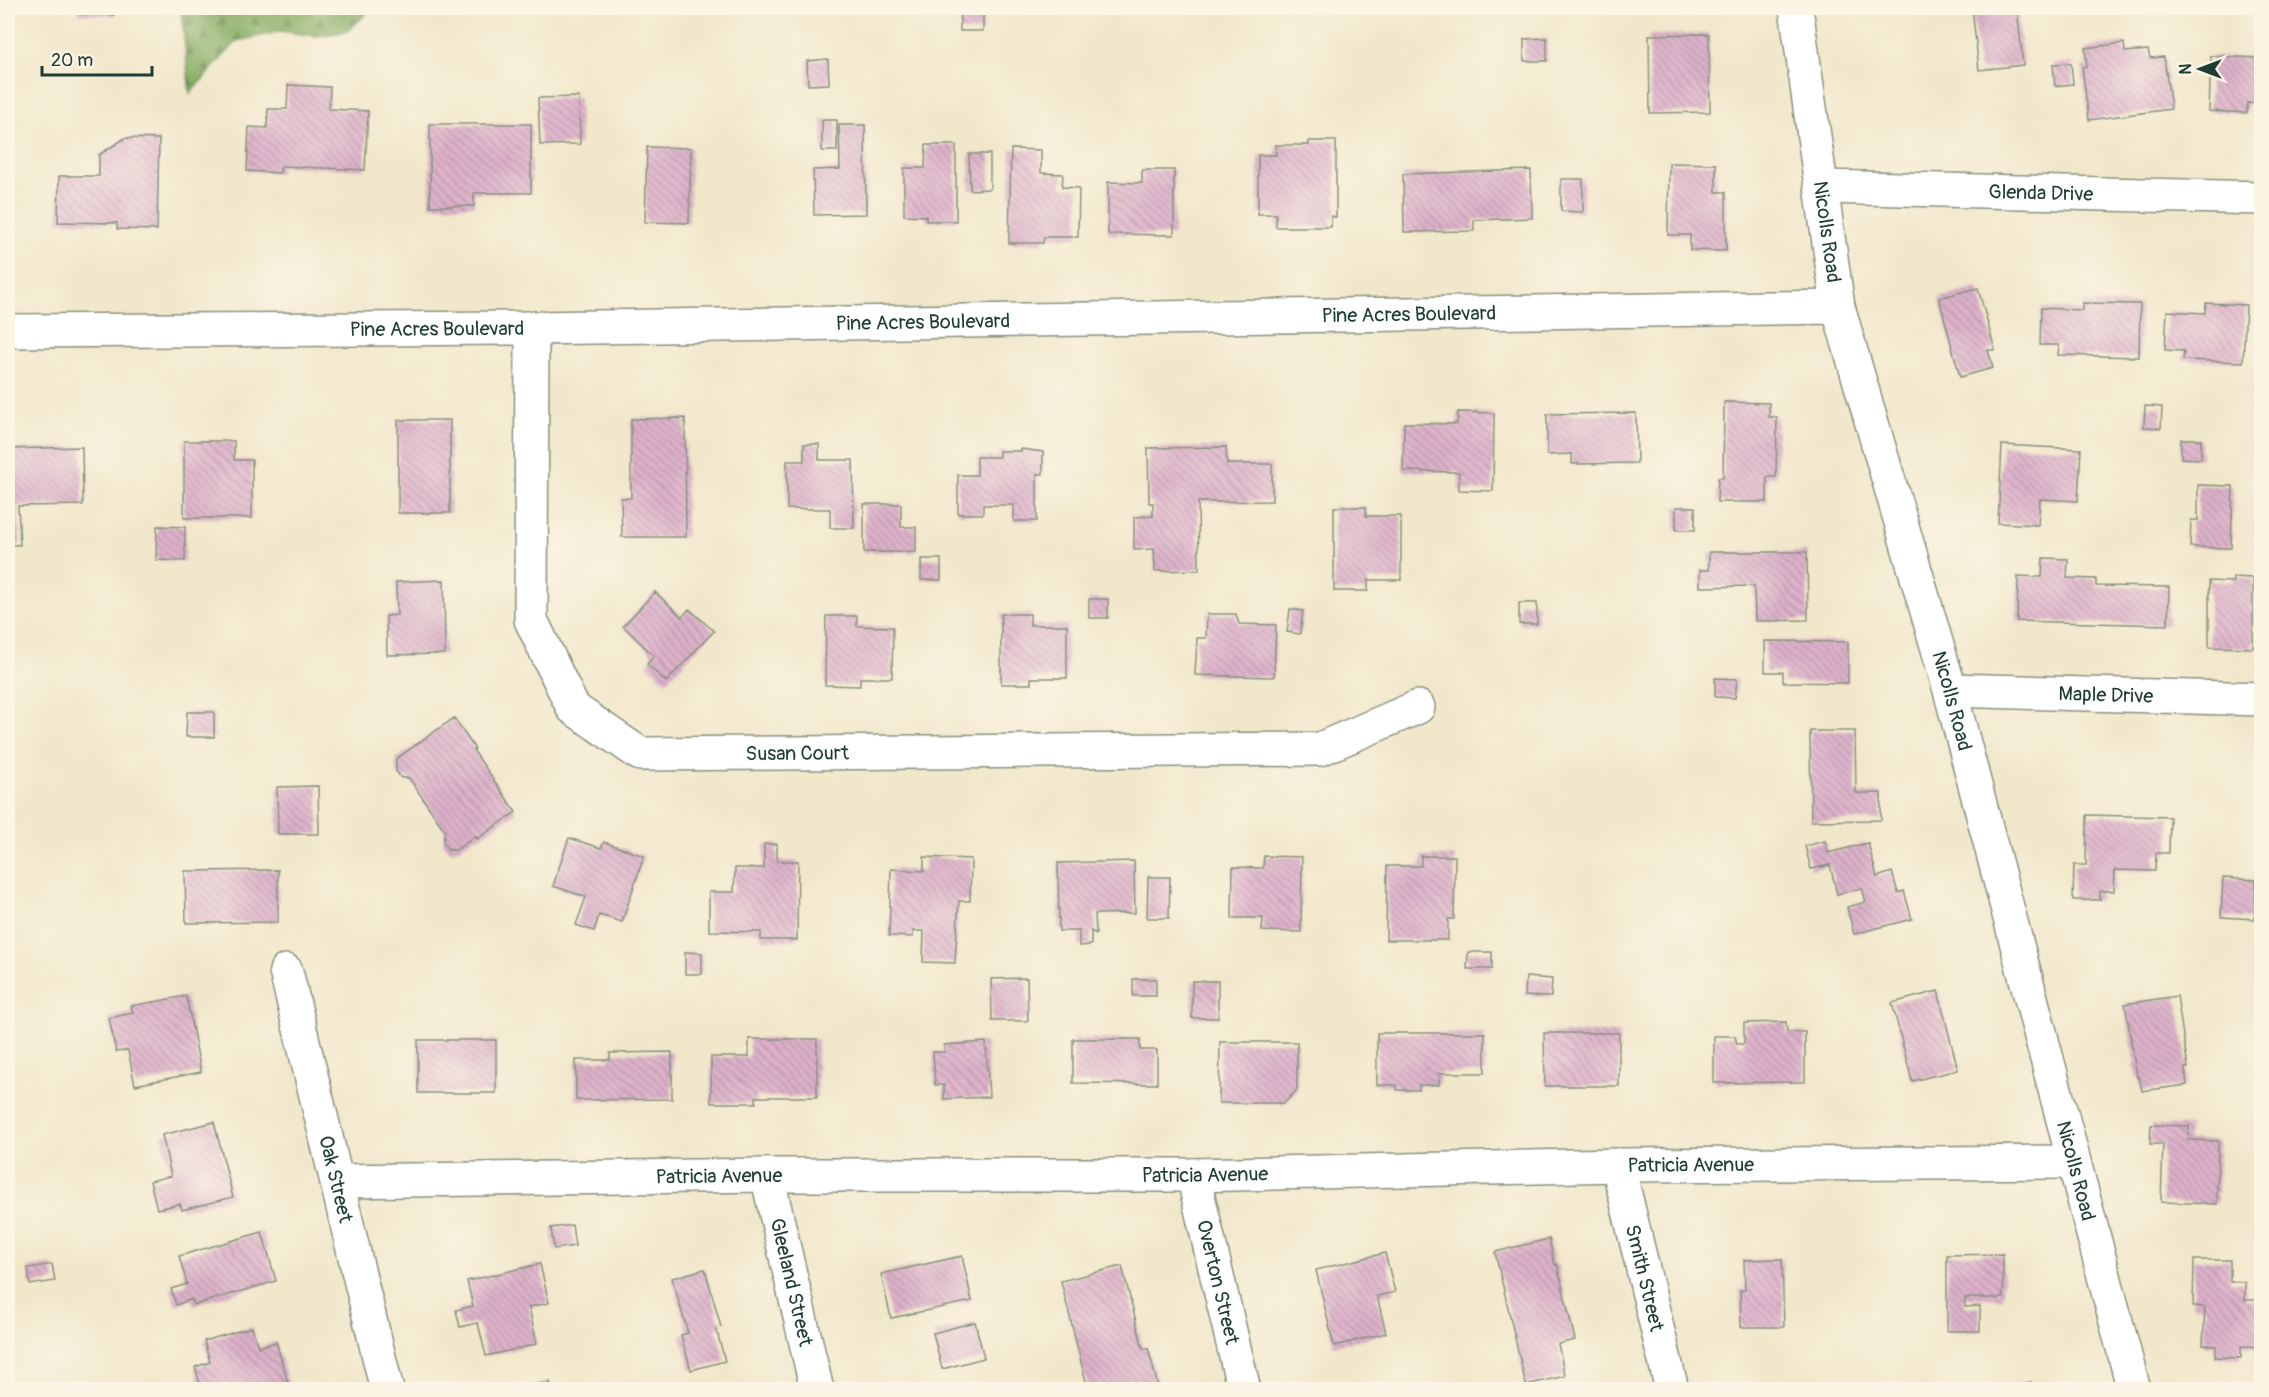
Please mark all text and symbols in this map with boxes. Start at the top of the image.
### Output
scale bar [42,39,152,77]
north arrow [2170,39,2230,99]
text: 20 m [51,49,93,72]
text: N [2176,63,2196,74]
street label: Nicolls Road [1808,179,1847,284]
street label: Glenda Drive [1988,179,2094,206]
street label: Pine Acres Boulevard [1321,300,1496,328]
street label: Pine Acres Boulevard [835,308,1010,336]
street label: Pine Acres Boulevard [350,316,524,342]
street label: Nicolls Road [1927,648,1978,753]
street label: Maple Drive [2058,681,2154,708]
street label: Susan Court [745,740,850,766]
street label: Nicolls Road [2051,1118,2101,1223]
street label: Oak Street [314,1133,359,1226]
street label: Patricia Avenue [1627,1152,1754,1177]
street label: Patricia Avenue [1142,1161,1269,1188]
street label: Patricia Avenue [655,1163,782,1189]
street label: Gleeland Street [765,1216,819,1350]
street label: Overton Street [1192,1217,1245,1348]
street label: Smith Street [1620,1222,1670,1335]

